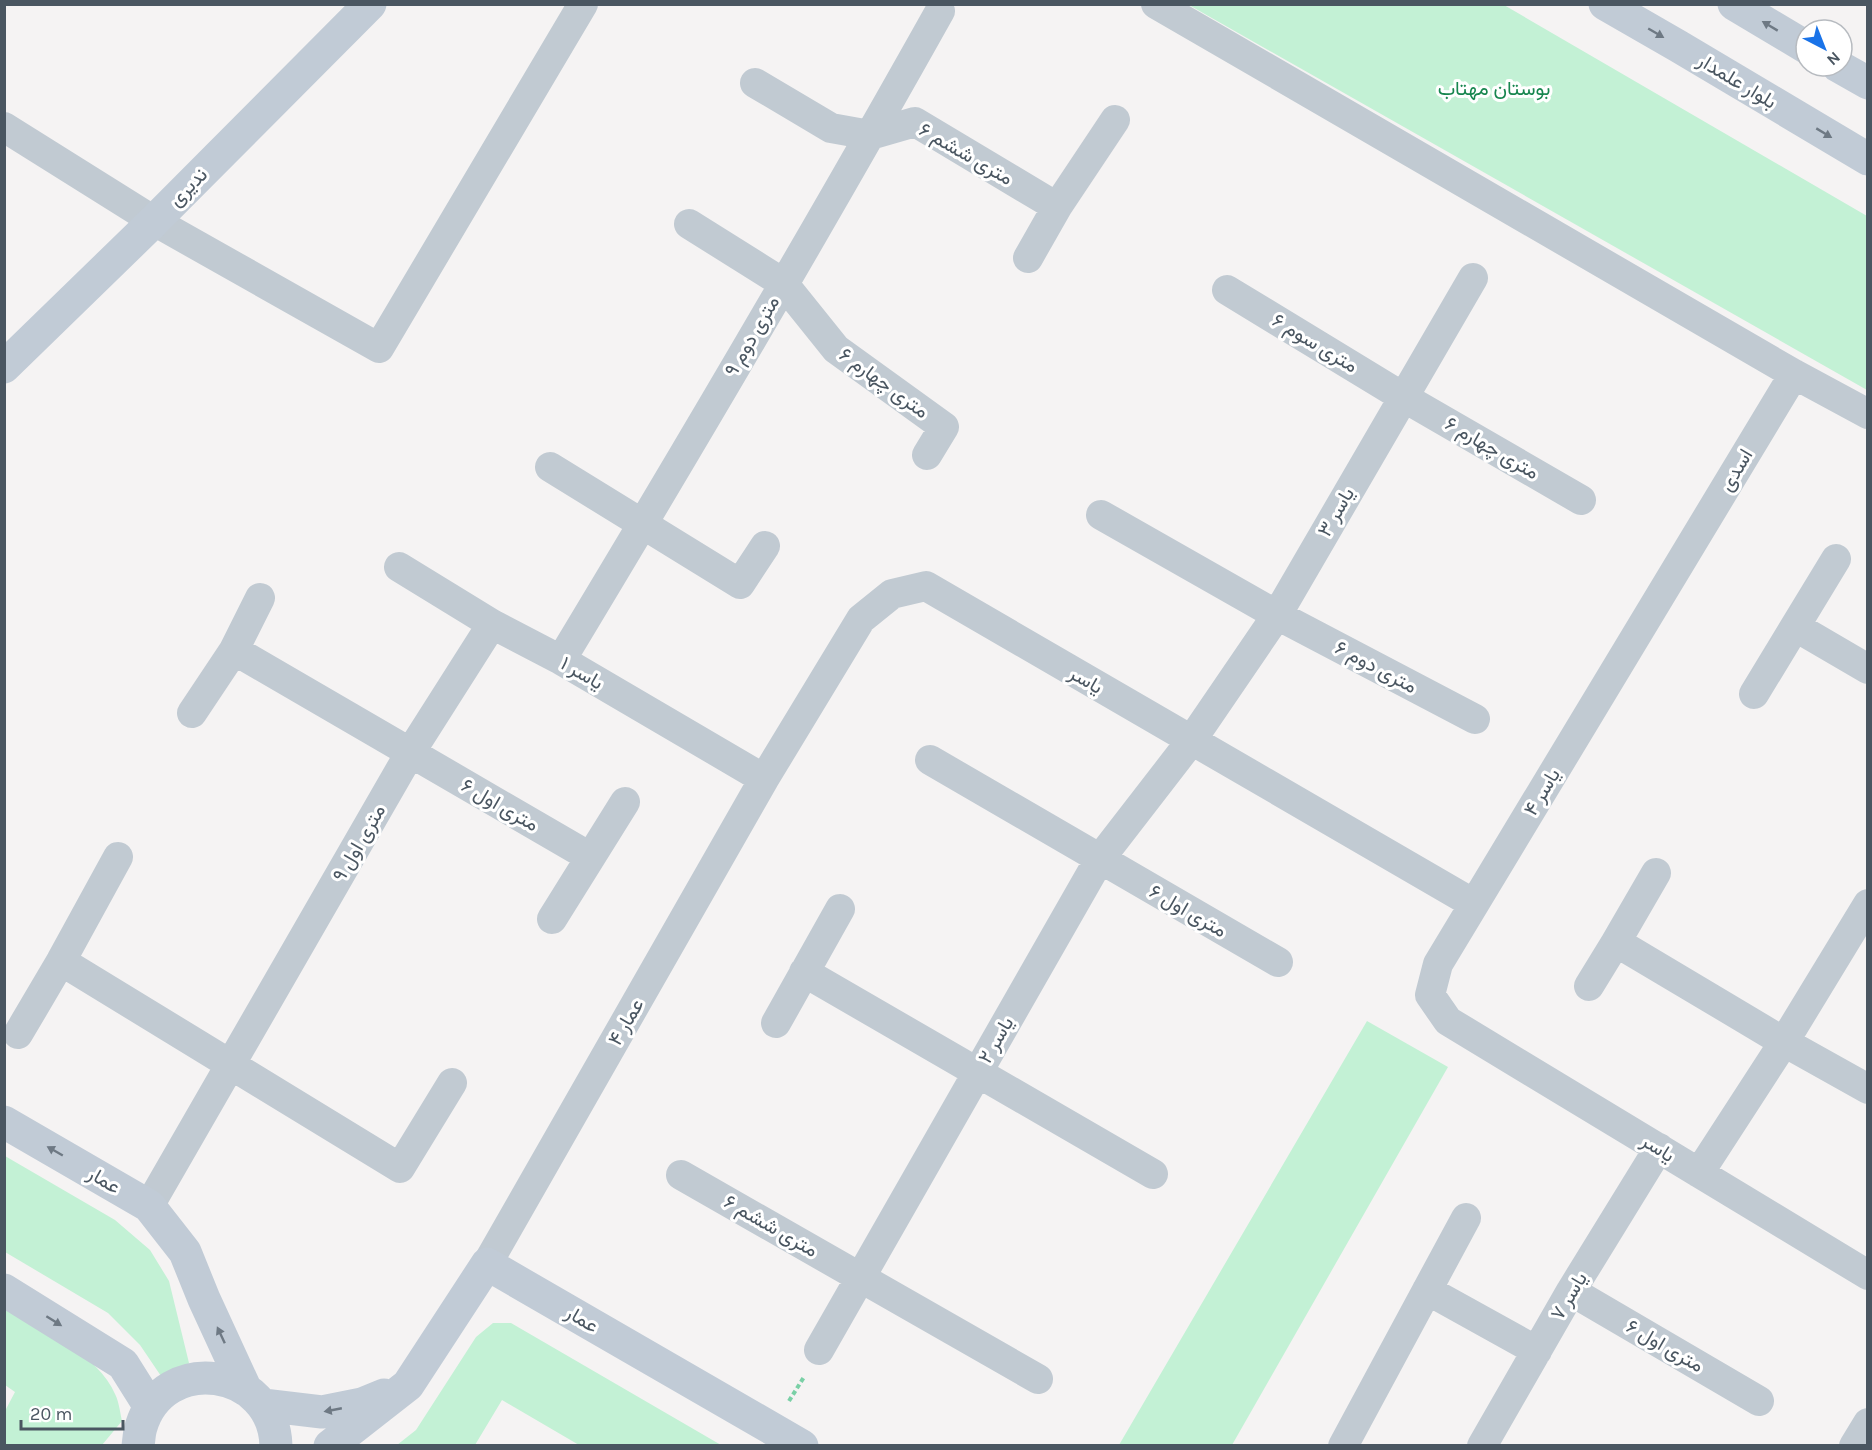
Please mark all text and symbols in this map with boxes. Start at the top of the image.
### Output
north arrow [1794,18,1854,78]
one-way arrow [1762,20,1778,31]
one-way arrow [1648,28,1664,39]
street label: بلوار علمدار [1692,48,1781,114]
text: N [1823,48,1844,70]
park label: بوستان مهتاب [1438,77,1550,101]
street label: ۶ متری ششم [915,118,1017,191]
one-way arrow [1816,128,1833,138]
street label: ندیری [164,163,213,212]
street label: ۹ متری دوم [720,292,785,381]
street label: ۶ متری سوم [1268,309,1362,378]
street label: ۶ متری چهارم [834,343,933,425]
street label: ۶ متری چهارم [1440,412,1543,486]
street label: اسدی [1715,445,1757,495]
street label: یاسر ۳ [1313,483,1360,541]
street label: ۶ متری دوم [1331,636,1421,699]
street label: یاسر ۱ [556,652,607,695]
street label: یاسر [1064,661,1107,700]
street label: یاسر ۴ [1519,764,1566,820]
street label: ۶ متری اول [457,774,543,837]
street label: ۹ متری اول [328,800,391,886]
street label: ۶ متری اول [1145,880,1231,943]
street label: عمار ۴ [603,995,649,1050]
street label: یاسر ۲ [973,1013,1019,1068]
street label: یاسر [1636,1128,1679,1168]
one-way arrow [46,1146,63,1156]
street label: عمار [82,1161,124,1199]
street label: ۶ متری ششم [720,1190,822,1263]
street label: یاسر ۷ [1546,1268,1593,1325]
street label: عمار [560,1300,602,1338]
one-way arrow [46,1315,62,1326]
street label: ۶ متری اول [1622,1315,1708,1378]
one-way arrow [216,1327,225,1344]
scale bar [21,1393,123,1431]
text: 20 m [30,1403,72,1425]
one-way arrow [323,1406,342,1415]

